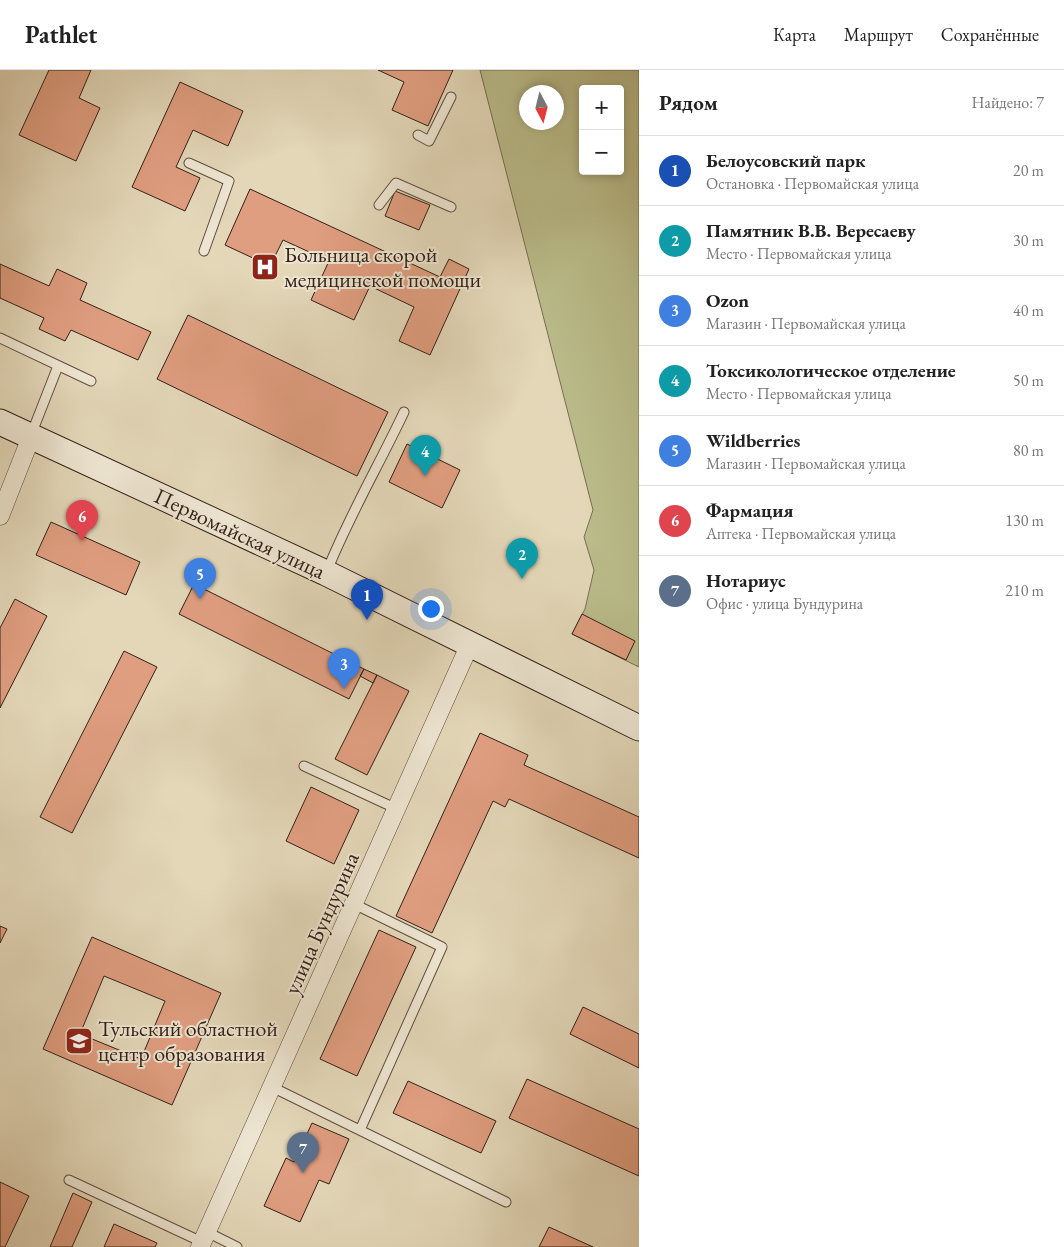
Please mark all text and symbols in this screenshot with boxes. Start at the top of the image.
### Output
text: Pathlet [25,19,97,50]
text: Карта [773,23,816,46]
text: Маршрут [844,23,913,46]
text: Сохранённые [941,23,1039,46]
north arrow [519,85,564,130]
map controls [579,85,624,175]
button: + [579,85,624,130]
text: Рядом [659,89,718,116]
text: Найдено: 7 [972,92,1044,113]
button: − [579,130,624,175]
text: Белоусовский парк [706,148,866,173]
text: 1 [671,160,679,181]
text: 20 m [1013,160,1044,181]
text: Остановка · Первомайская улица [706,173,919,194]
text: Памятник В.В. Вересаеву [706,218,916,243]
text: 2 [671,230,679,251]
text: 30 m [1013,230,1044,251]
place label: Больница скорой медицинской помощи [284,240,482,294]
text: Место · Первомайская улица [706,243,892,264]
hospital icon: Больница скорой медицинской помощи [250,252,280,282]
text: Ozon [706,288,749,313]
text: 3 [671,300,679,321]
text: 40 m [1013,300,1044,321]
text: Магазин · Первомайская улица [706,313,906,334]
text: Токсикологическое отделение [706,358,956,383]
text: 4 [671,370,679,391]
text: 50 m [1013,370,1044,391]
text: Место · Первомайская улица [706,383,892,404]
text: Wildberries [706,428,800,453]
pin: 4 [409,435,441,476]
text: 5 [671,440,679,461]
text: 80 m [1013,440,1044,461]
text: Магазин · Первомайская улица [706,453,906,474]
street label: Первомайская улица [150,481,330,586]
text: Фармация [706,498,793,523]
pin: 6 [66,500,98,541]
text: 6 [671,510,679,531]
text: 130 m [1005,510,1044,531]
text: Аптека · Первомайская улица [706,523,896,544]
pin: 2 [506,538,538,579]
pin: 5 [184,558,216,599]
text: Нотариус [706,568,786,593]
pin: 1 [351,579,383,620]
text: 7 [671,580,679,601]
text: 210 m [1005,580,1044,601]
text: Офис · улица Бундурина [706,593,863,614]
your location [418,596,444,622]
pin: 3 [328,648,360,689]
street label: улица Бундурина [277,847,366,999]
place label: Тульский областной центр образования [98,1014,278,1068]
school or university icon: Тульский областной центр образования [64,1026,94,1056]
pin: 7 [287,1132,319,1173]

